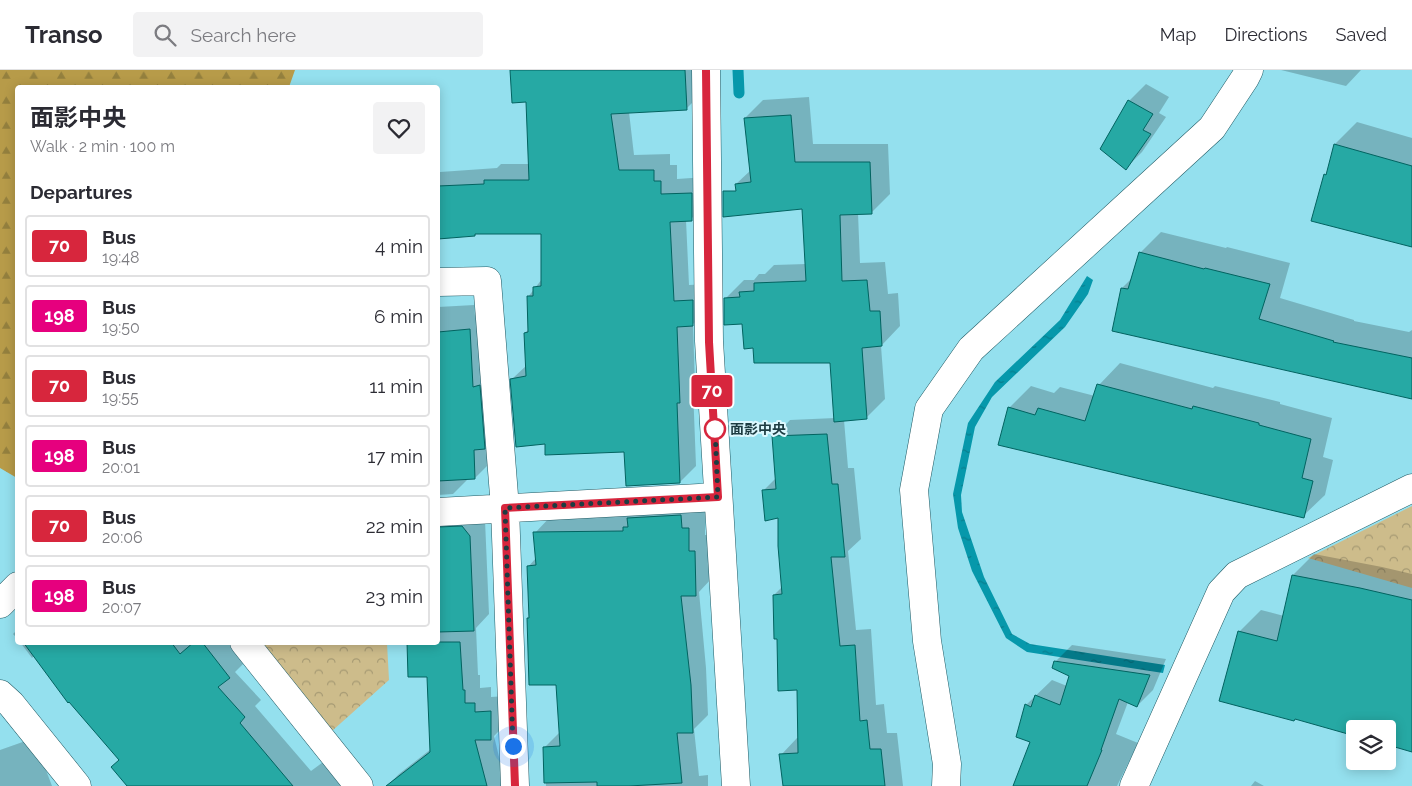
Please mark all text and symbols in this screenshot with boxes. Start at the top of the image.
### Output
search box [133,12,483,57]
text: Transo [25,20,103,49]
icon: search [151,21,179,49]
text: Search here [191,24,296,46]
text: Map [1160,24,1196,45]
text: Directions [1224,24,1308,45]
text: Saved [1336,24,1387,45]
button: heart [373,102,425,154]
text: 面影中央 [30,103,126,132]
text: Walk · 2 min · 100 m [30,137,175,156]
text: Departures [30,181,132,203]
text: Bus [102,226,136,248]
text: 70 [49,235,70,256]
text: 4 min [375,235,423,257]
text: 19:48 [102,248,139,267]
text: Bus [102,296,136,318]
text: 198 [44,305,75,326]
text: 6 min [374,305,423,327]
text: 19:50 [102,318,140,337]
text: Bus [102,366,136,388]
text: 70 [49,375,70,396]
text: 11 min [369,375,423,397]
line badge: 70 [690,375,734,407]
text: 70 [701,380,723,401]
text: 19:55 [102,388,139,407]
marker: 面影中央 [704,418,726,440]
place label: 面影中央 [730,421,786,437]
text: Bus [102,436,136,458]
text: 198 [44,445,75,466]
text: 17 min [367,445,423,467]
text: 20:01 [102,458,140,477]
text: Bus [102,506,136,528]
text: 70 [49,515,70,536]
text: 22 min [366,515,423,537]
text: 20:06 [102,528,143,547]
text: Bus [102,576,136,598]
text: 198 [44,585,75,606]
text: 23 min [365,585,423,607]
text: 20:07 [102,598,141,617]
map controls [1346,720,1396,770]
button: layers [1346,720,1396,770]
your location [501,734,526,759]

